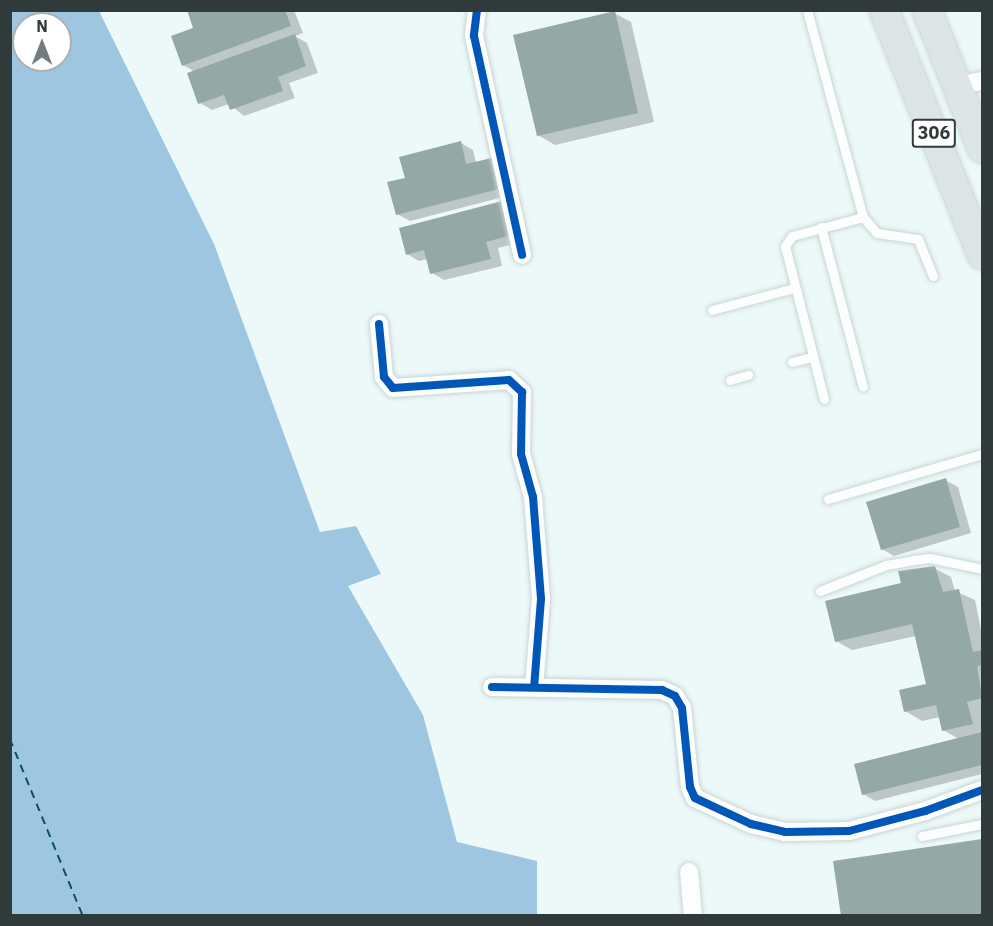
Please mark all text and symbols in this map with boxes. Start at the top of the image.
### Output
north arrow [12,12,72,72]
text: N [36,16,48,36]
road number: 306 [912,118,956,148]

